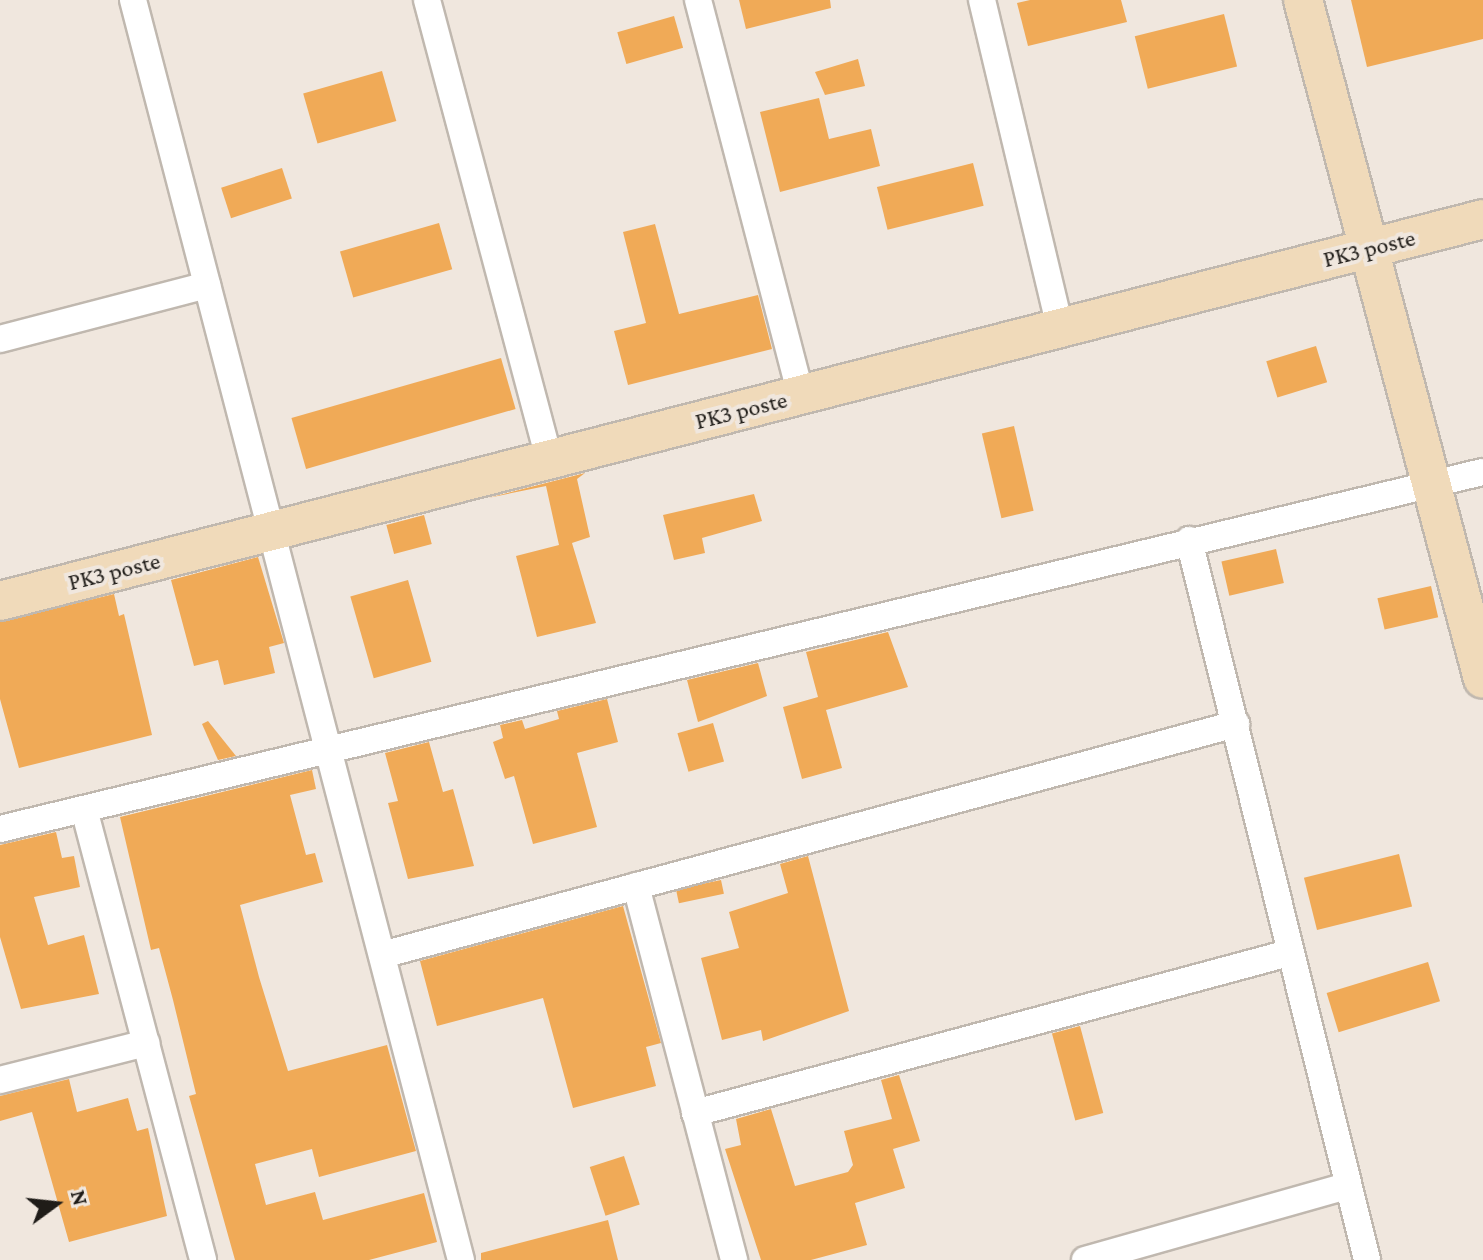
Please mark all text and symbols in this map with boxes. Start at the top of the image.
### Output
street label: PK3 poste [1320,223,1418,273]
street label: PK3 poste [692,385,790,435]
street label: PK3 poste [65,546,163,596]
north arrow [16,1164,96,1244]
text: N [66,1187,94,1208]

